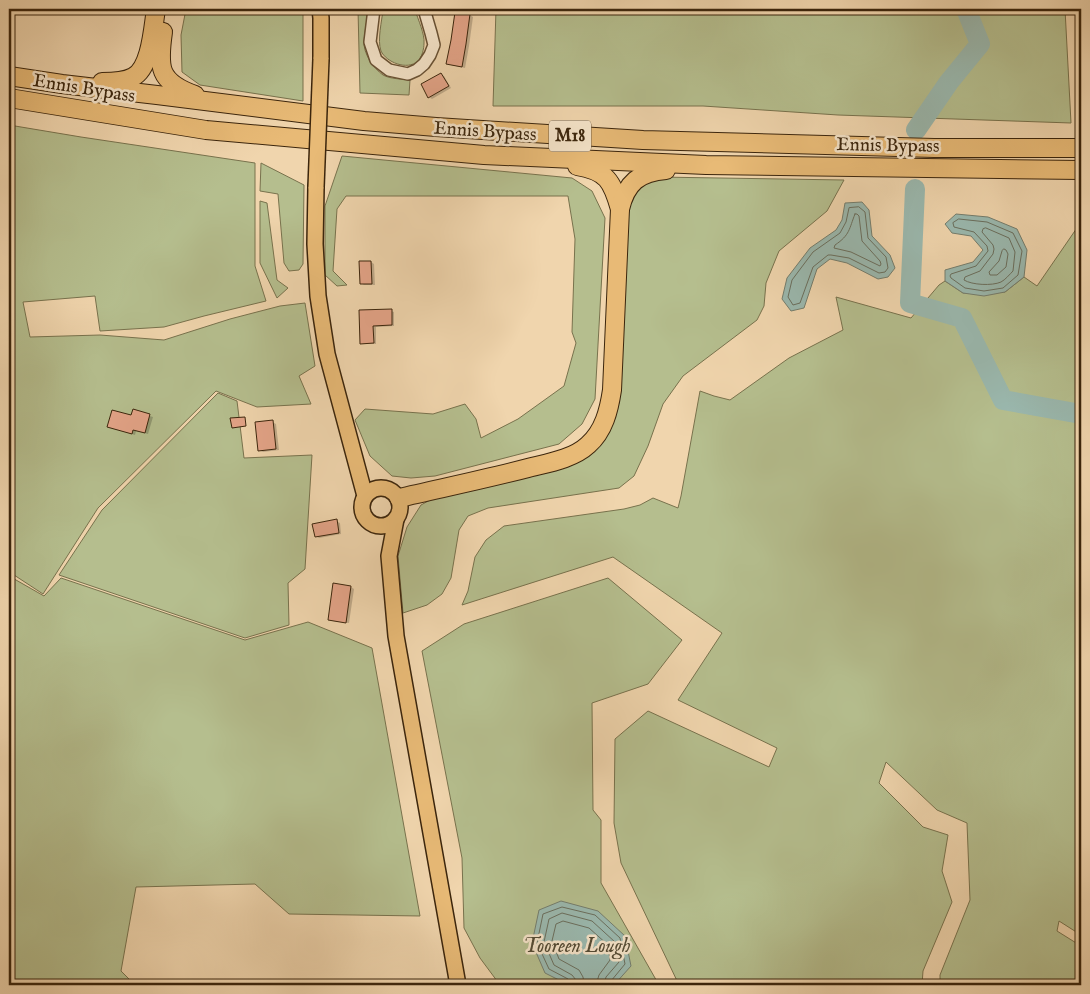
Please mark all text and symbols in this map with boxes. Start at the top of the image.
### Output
street label: Ennis Bypass [31,69,137,109]
street label: Ennis Bypass [433,116,537,148]
road number: M18 [549,120,591,152]
street label: Ennis Bypass [836,133,940,159]
water label: Tooreen Lough [523,934,631,960]

